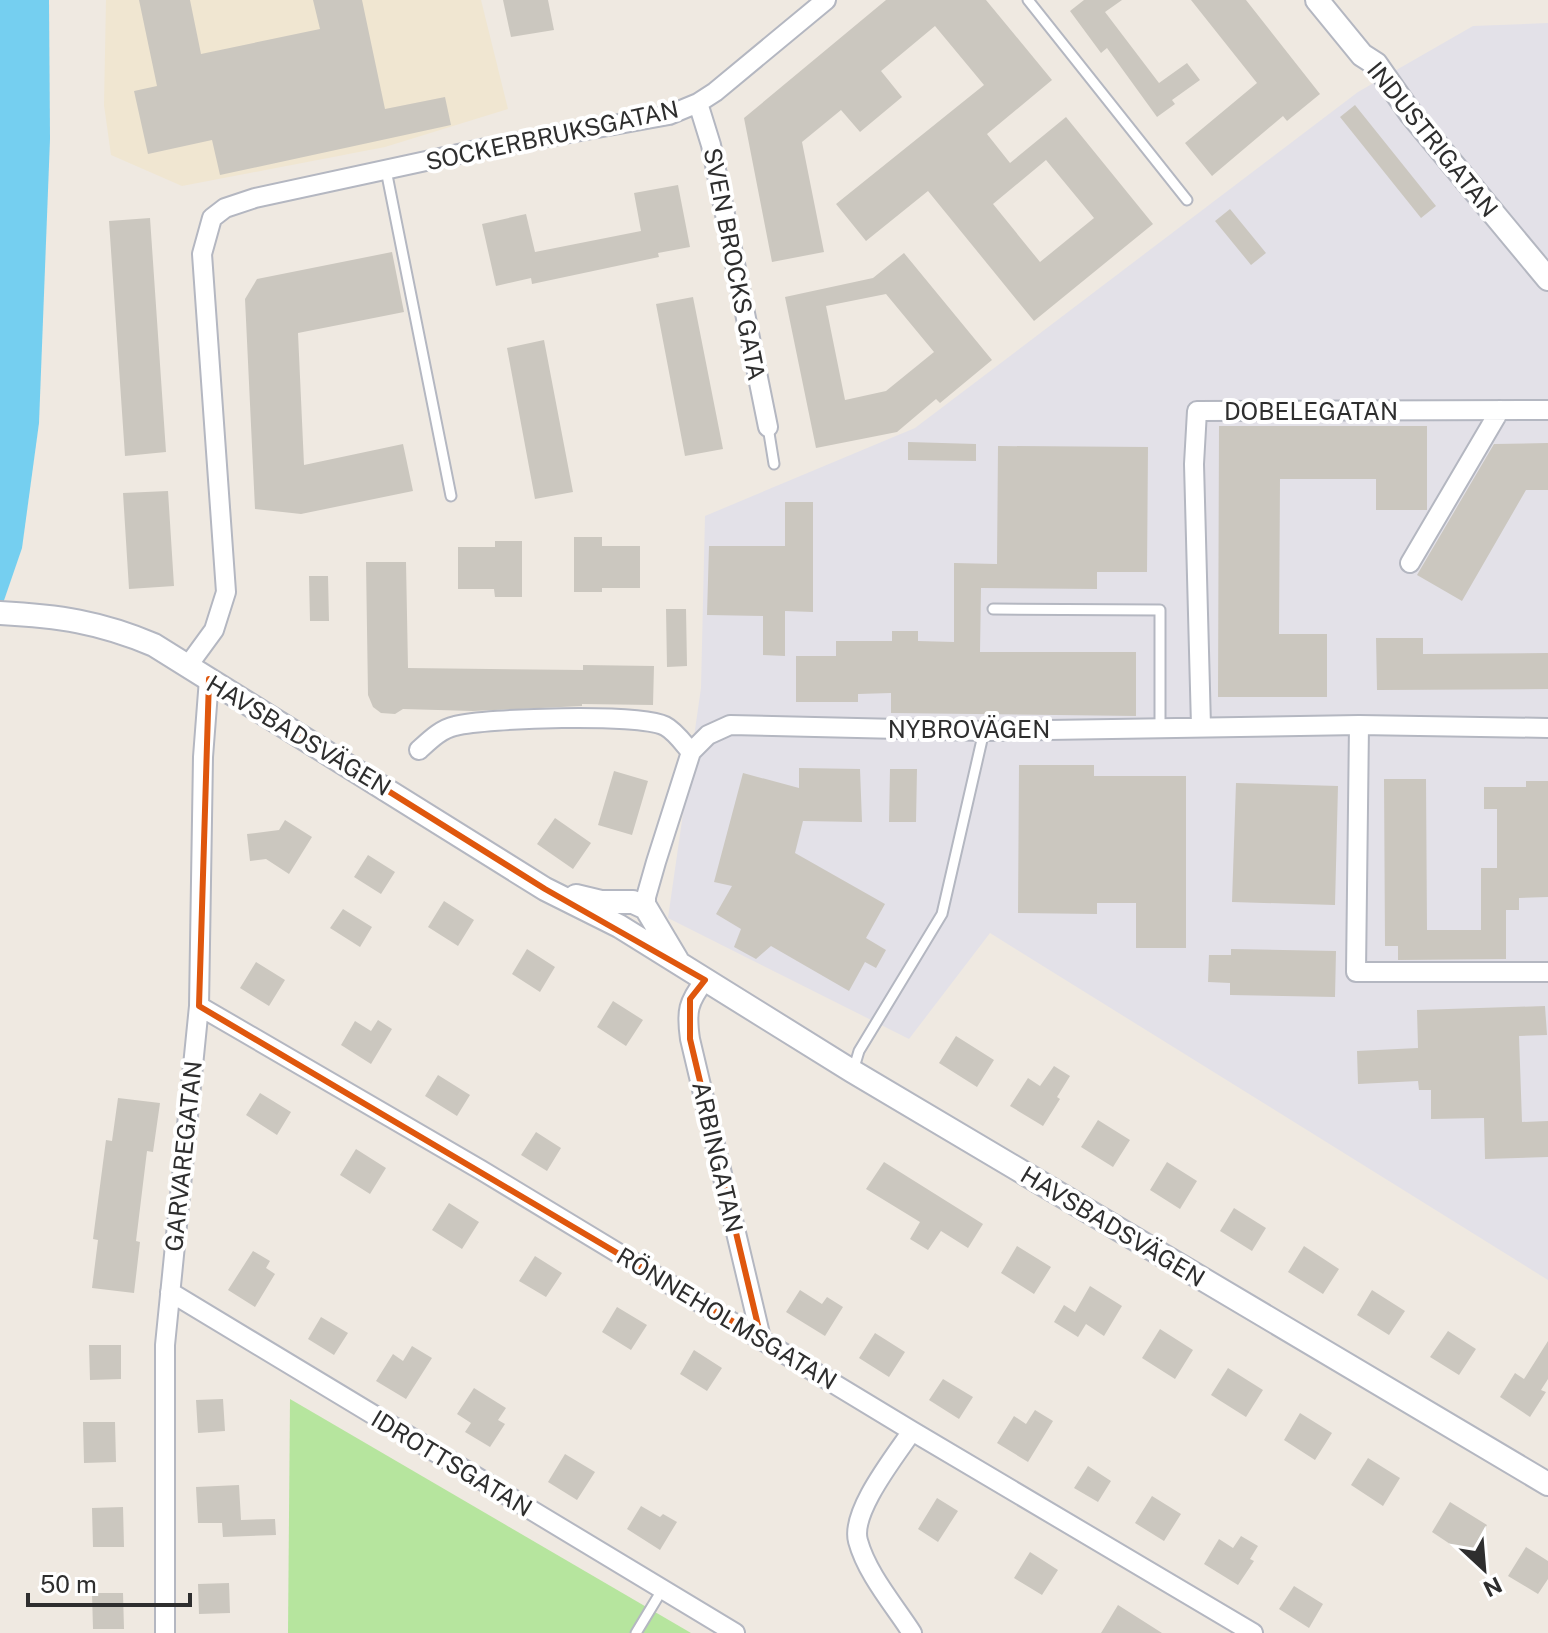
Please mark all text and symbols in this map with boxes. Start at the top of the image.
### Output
street label: INDUSTRIGATAN [1362,56,1504,222]
street label: SOCKERBRUKSGATAN [423,95,681,175]
street label: SVEN BROCKS GATA [699,145,771,383]
street label: DOBELEGATAN [1224,397,1398,425]
street label: HAVSBADSVÄGEN [202,669,396,801]
street label: NYBROVÄGEN [888,715,1050,743]
street label: GARVAREGATAN [159,1059,207,1253]
street label: ARBINGATAN [687,1079,749,1235]
street label: HAVSBADSVÄGEN [1016,1160,1210,1292]
street label: RÖNNEHOLMSGATAN [612,1240,843,1395]
street label: IDROTTSGATAN [367,1404,537,1522]
north arrow [1444,1529,1524,1609]
scale bar [28,1557,190,1607]
text: 50 m [40,1570,97,1598]
text: N [1479,1572,1506,1602]

